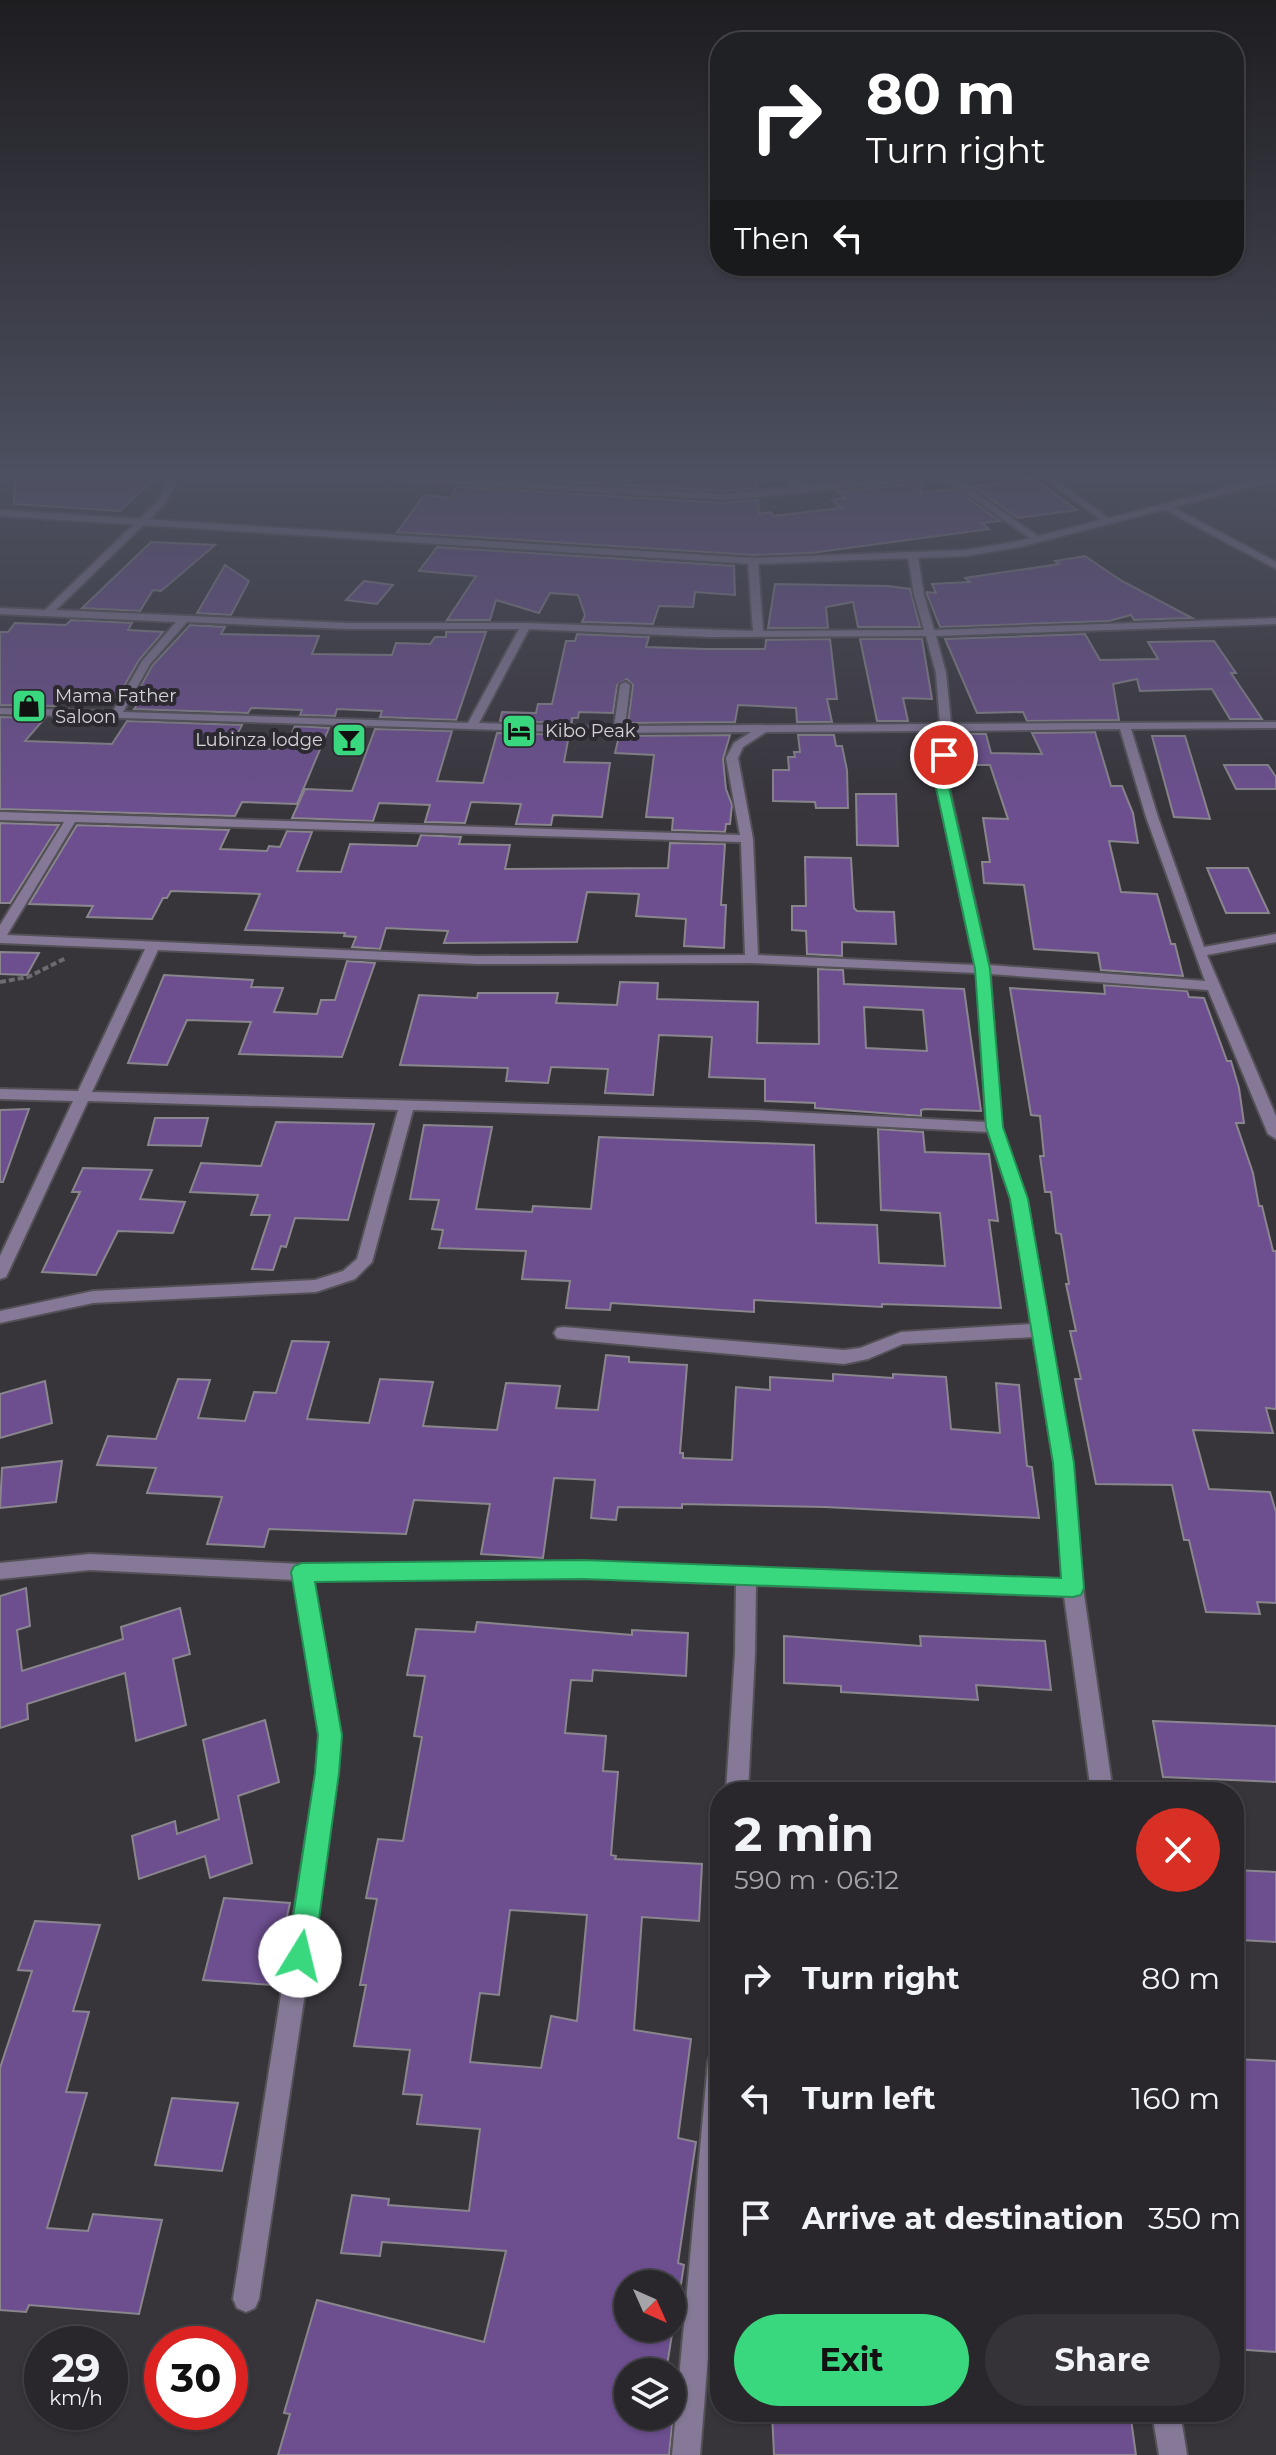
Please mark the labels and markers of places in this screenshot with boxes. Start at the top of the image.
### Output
place label: Mama Father Saloon [55,685,176,728]
shop icon: Mama Father Saloon [10,687,48,725]
hotel icon: Kibo Peak [500,712,538,750]
place label: Kibo Peak [545,720,636,742]
bar icon: Lubinza lodge [330,721,368,759]
pin [910,721,978,789]
place label: Lubinza lodge [195,729,323,751]

